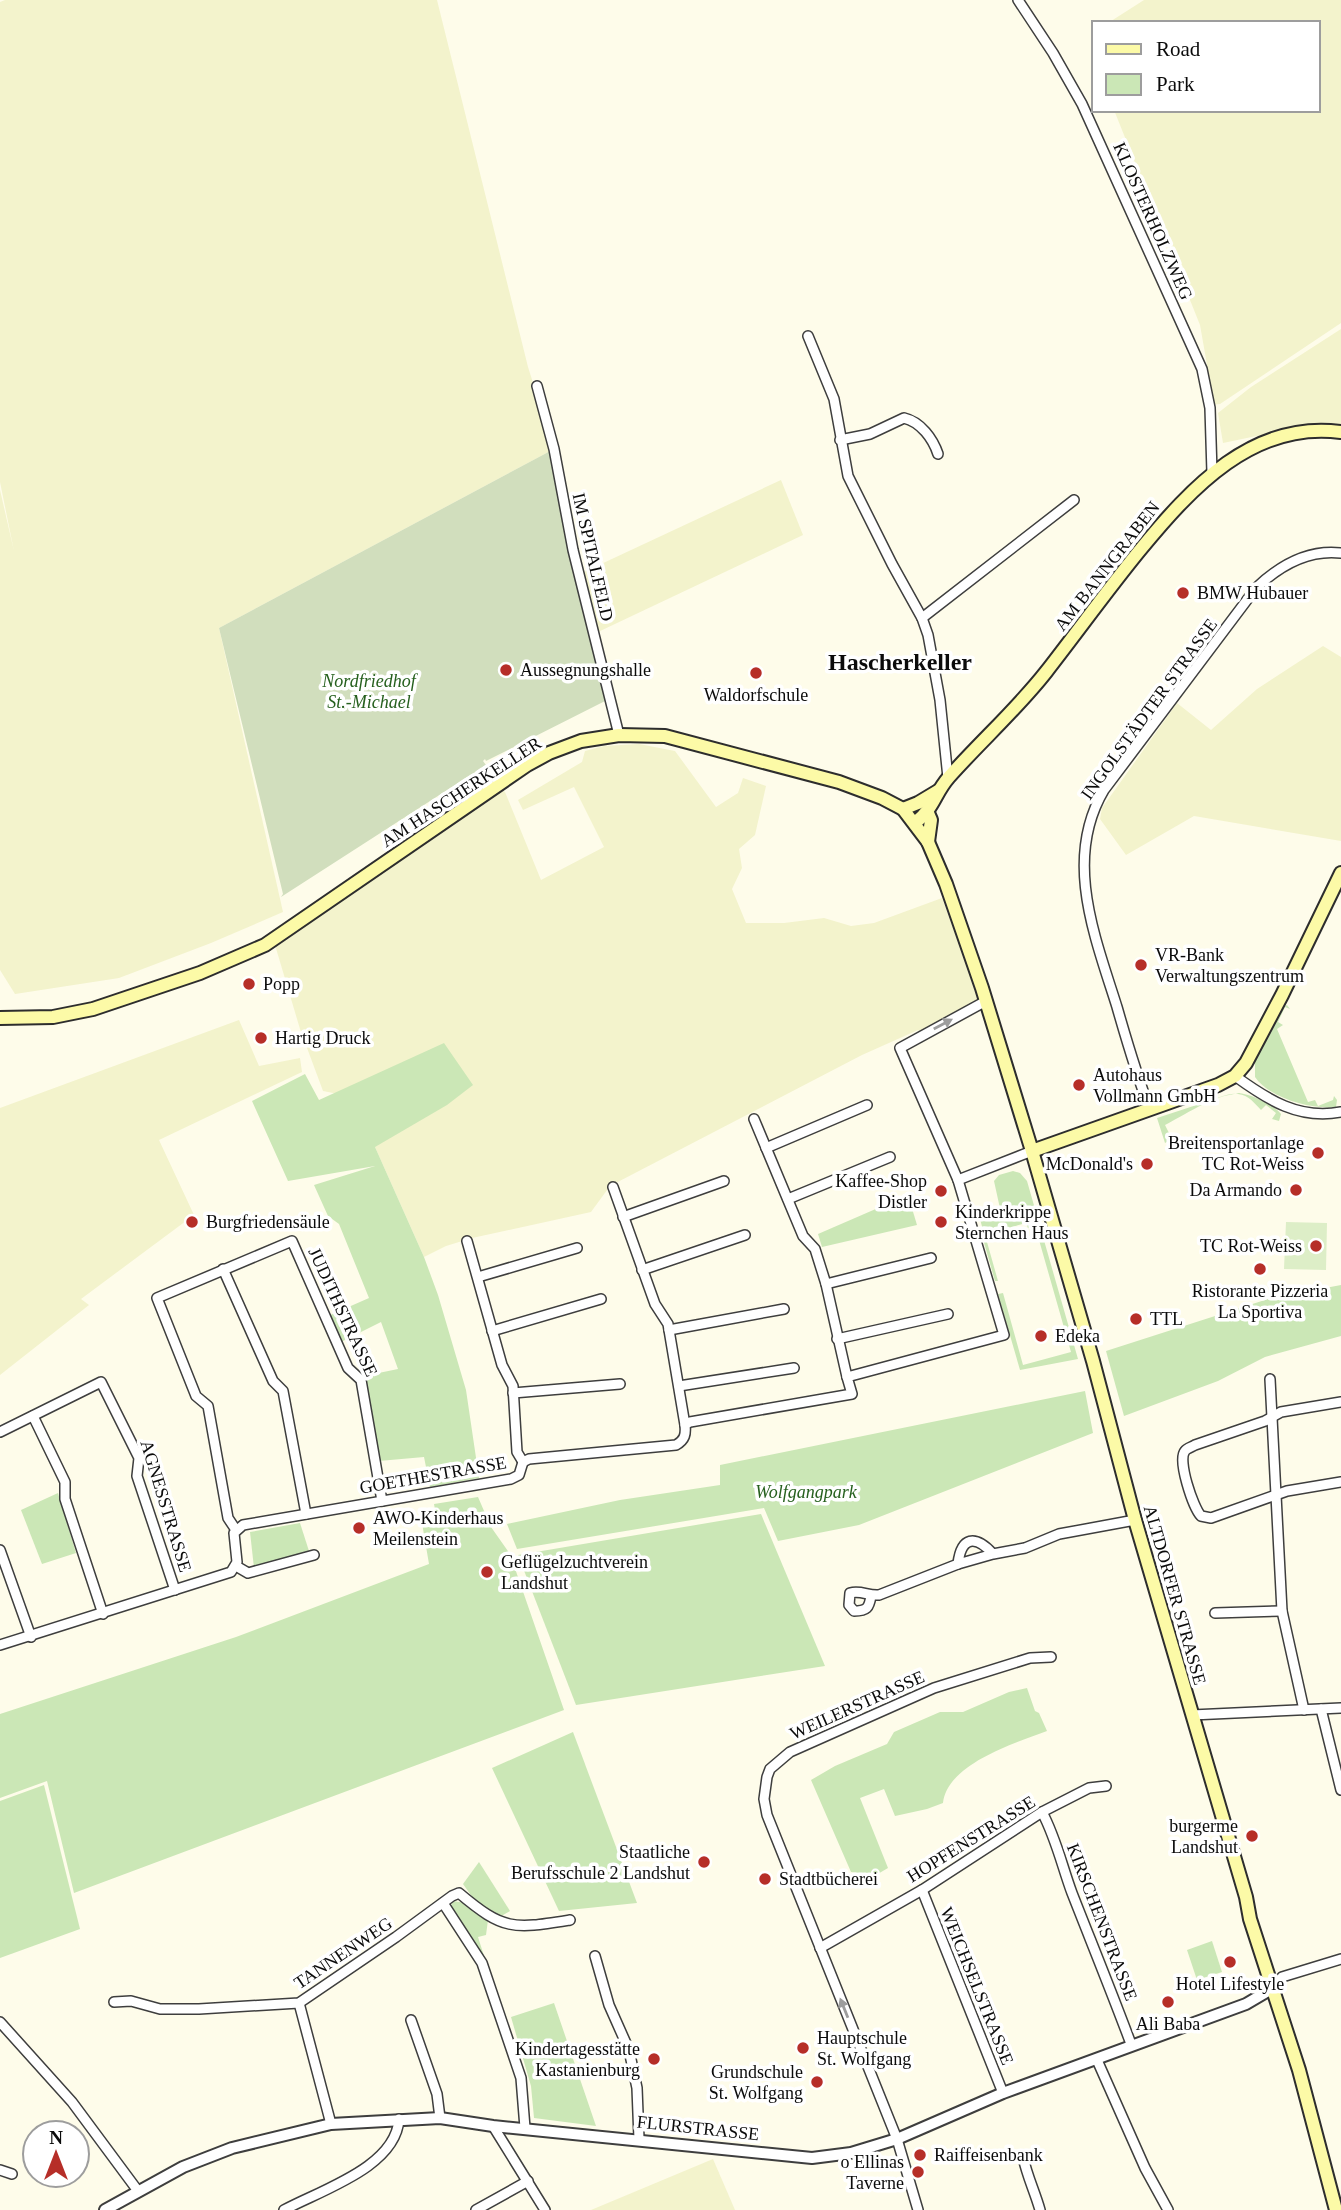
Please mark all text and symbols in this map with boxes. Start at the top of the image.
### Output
legend [1092,21,1320,112]
text: Road [1156,37,1201,61]
text: Park [1156,72,1195,96]
street label: KLOSTERHOLZWEG [1109,139,1197,303]
street label: IM SPITALFELD [569,491,617,623]
street label: AM BANNGRABEN [1050,497,1164,635]
place label: BMW Hubauer [1197,583,1308,603]
marker: BMW Hubauer [1175,585,1191,601]
street label: INGOLSTÄDTER STRASSE [1077,615,1221,803]
district label: Hascherkeller [828,649,972,675]
place label: Aussegnungshalle [520,660,651,680]
marker: Aussegnungshalle [498,662,514,678]
marker: Waldorfschule [748,665,764,681]
park label: Nordfriedhof St.-Michael [321,671,419,712]
place label: Waldorfschule [704,685,808,705]
street label: AM HASCHERKELLER [377,733,545,851]
place label: VR-Bank Verwaltungszentrum [1155,945,1304,986]
marker: VR-Bank Verwaltungszentrum [1133,957,1149,973]
place label: Popp [263,974,300,994]
marker: Popp [241,976,257,992]
one-way arrow [933,1018,953,1030]
place label: Hartig Druck [275,1028,370,1048]
marker: Hartig Druck [253,1030,269,1046]
place label: Autohaus Vollmann GmbH [1093,1065,1216,1106]
marker: Autohaus Vollmann GmbH [1071,1077,1087,1093]
place label: Breitensportanlage TC Rot-Weiss [1168,1133,1304,1174]
marker: Breitensportanlage TC Rot-Weiss [1310,1145,1326,1161]
place label: McDonald's [1046,1154,1133,1174]
marker: McDonald's [1139,1156,1155,1172]
place label: Kaffee-Shop Distler [835,1171,927,1212]
place label: Da Armando [1190,1180,1282,1200]
marker: Da Armando [1288,1182,1304,1198]
marker: Kaffee-Shop Distler [933,1183,949,1199]
place label: Kinderkrippe Sternchen Haus [955,1202,1068,1243]
place label: Burgfriedensäule [206,1212,330,1232]
marker: Burgfriedensäule [184,1214,200,1230]
marker: Kinderkrippe Sternchen Haus [933,1214,949,1230]
place label: TC Rot-Weiss [1200,1236,1302,1256]
marker: TC Rot-Weiss [1308,1238,1324,1254]
street label: JUDITHSTRASSE [304,1244,382,1380]
marker: Ristorante Pizzeria La Sportiva [1252,1261,1268,1277]
place label: Ristorante Pizzeria La Sportiva [1192,1281,1328,1322]
place label: TTL [1150,1309,1183,1329]
marker: TTL [1128,1311,1144,1327]
place label: Edeka [1055,1326,1100,1346]
marker: Edeka [1033,1328,1049,1344]
street label: AGNESSTRASSE [136,1438,196,1574]
street label: GOETHESTRASSE [358,1452,508,1498]
park label: Wolfgangpark [755,1482,858,1502]
street label: ALTDORFER STRASSE [1140,1503,1210,1687]
place label: AWO-Kinderhaus Meilenstein [373,1508,504,1549]
marker: AWO-Kinderhaus Meilenstein [351,1520,367,1536]
place label: Geflügelzuchtverein Landshut [501,1552,648,1593]
marker: Geflügelzuchtverein Landshut [479,1564,495,1580]
street label: WEILERSTRASSE [787,1666,927,1744]
street label: HOPFENSTRASSE [903,1792,1039,1886]
place label: burgerme Landshut [1169,1816,1238,1857]
marker: burgerme Landshut [1244,1828,1260,1844]
street label: KIRSCHENSTRASSE [1063,1840,1141,2004]
place label: Staatliche Berufsschule 2 Landshut [511,1842,690,1883]
marker: Staatliche Berufsschule 2 Landshut [696,1854,712,1870]
place label: Stadtbücherei [779,1869,878,1889]
marker: Stadtbücherei [757,1871,773,1887]
street label: WEICHSELSTRASSE [936,1904,1018,2068]
street label: TANNENWEG [290,1913,396,1993]
marker: Hotel Lifestyle [1222,1954,1238,1970]
place label: Hotel Lifestyle [1176,1974,1284,1994]
marker: Ali Baba [1160,1994,1176,2010]
one-way arrow [839,1997,850,2018]
place label: Ali Baba [1136,2014,1200,2034]
place label: Hauptschule St. Wolfgang [817,2028,911,2069]
place label: Kindertagesstätte Kastanienburg [515,2039,640,2080]
marker: Hauptschule St. Wolfgang [795,2040,811,2056]
marker: Kindertagesstätte Kastanienburg [646,2051,662,2067]
place label: Grundschule St. Wolfgang [709,2062,803,2103]
marker: Grundschule St. Wolfgang [809,2074,825,2090]
street label: FLURSTRASSE [636,2112,760,2144]
north arrow [21,2119,91,2189]
text: N [49,2127,63,2148]
place label: Raiffeisenbank [934,2145,1043,2165]
marker: Raiffeisenbank [912,2147,928,2163]
place label: o Ellinas Taverne [841,2152,904,2193]
marker: o Ellinas Taverne [910,2164,926,2180]

